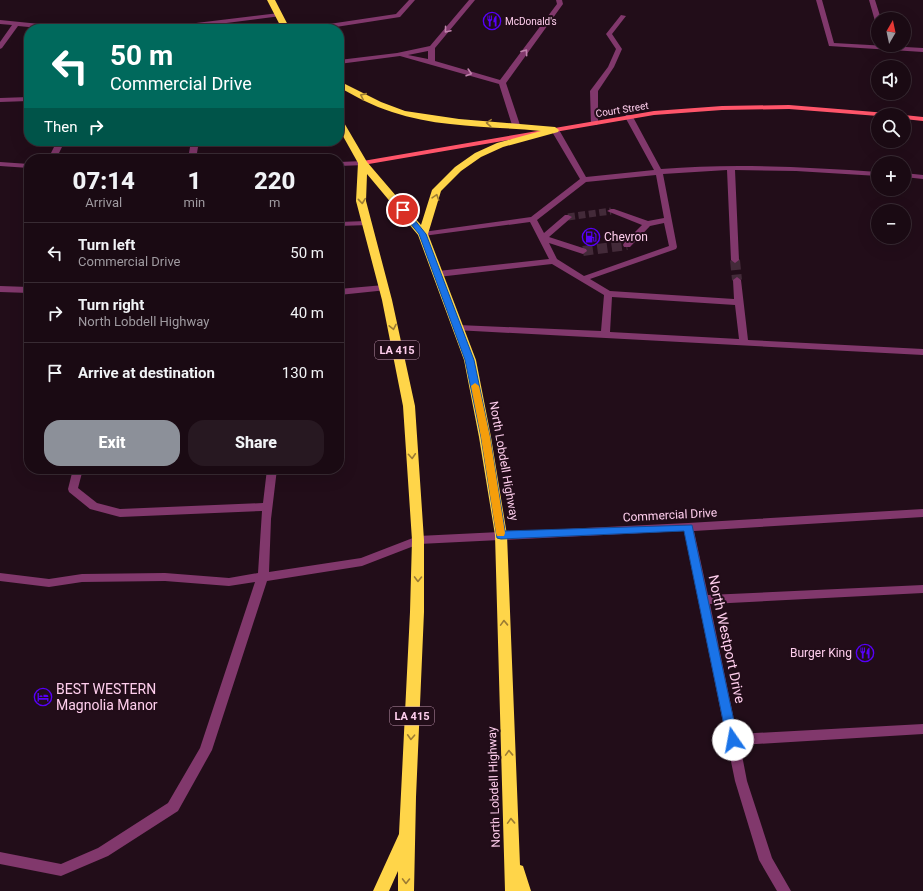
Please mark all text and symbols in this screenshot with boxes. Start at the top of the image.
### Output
restaurant icon: McDonald's [482,11,502,31]
north arrow [871,12,911,52]
map controls [871,12,911,244]
place label: McDonald's [505,16,557,27]
one-way arrow [445,25,452,33]
text: 50 m [110,39,173,72]
icon: left [44,40,96,92]
one-way arrow [520,49,527,56]
button: sound [871,60,911,100]
one-way arrow [465,68,472,77]
text: Commercial Drive [110,73,252,94]
one-way arrow [359,93,367,101]
street label: Court Street [595,100,649,119]
button: search [871,108,911,148]
icon: right [85,116,107,138]
text: Then [44,118,77,136]
one-way arrow [486,119,492,128]
button: + [871,156,911,196]
text: 07:14 [73,167,135,195]
text: 1 [187,167,201,195]
text: 220 [254,167,295,195]
pin [386,193,420,227]
one-way arrow [431,193,439,200]
text: Arrival [85,195,122,210]
text: min [184,195,205,210]
text: m [269,195,280,210]
one-way arrow [357,198,366,204]
icon: arrive [392,199,414,221]
button: − [871,204,911,244]
fuel station icon: Chevron [581,227,601,247]
place label: Chevron [604,230,648,244]
text: Turn left [78,236,135,254]
icon: left [44,242,66,264]
text: 50 m [290,244,324,262]
text: Commercial Drive [78,254,180,269]
text: Turn right [78,296,144,314]
icon: right [44,302,66,324]
text: 40 m [290,304,324,322]
text: North Lobdell Highway [78,314,209,329]
one-way arrow [388,324,396,331]
road number: LA 415 [375,341,419,359]
icon: arrive [44,362,66,384]
text: Arrive at destination [78,364,215,382]
text: 130 m [282,364,324,382]
street label: North Lobdell Highway [487,400,521,522]
button: Exit [44,420,180,466]
button: Share [188,420,324,466]
one-way arrow [408,453,417,459]
street label: Commercial Drive [622,506,718,524]
street label: North Westport Drive [706,573,748,705]
one-way arrow [414,576,422,582]
one-way arrow [500,620,508,626]
restaurant icon: Burger King [855,643,875,663]
place label: Burger King [790,646,852,660]
place label: BEST WESTERN Magnolia Manor [56,681,158,713]
hotel icon: BEST WESTERN Magnolia Manor [33,687,53,707]
road number: LA 415 [390,707,434,725]
position arrow [712,719,754,761]
street label: North Lobdell Highway [485,726,503,848]
one-way arrow [406,734,415,740]
one-way arrow [504,750,513,756]
one-way arrow [507,818,515,824]
one-way arrow [402,878,410,884]

